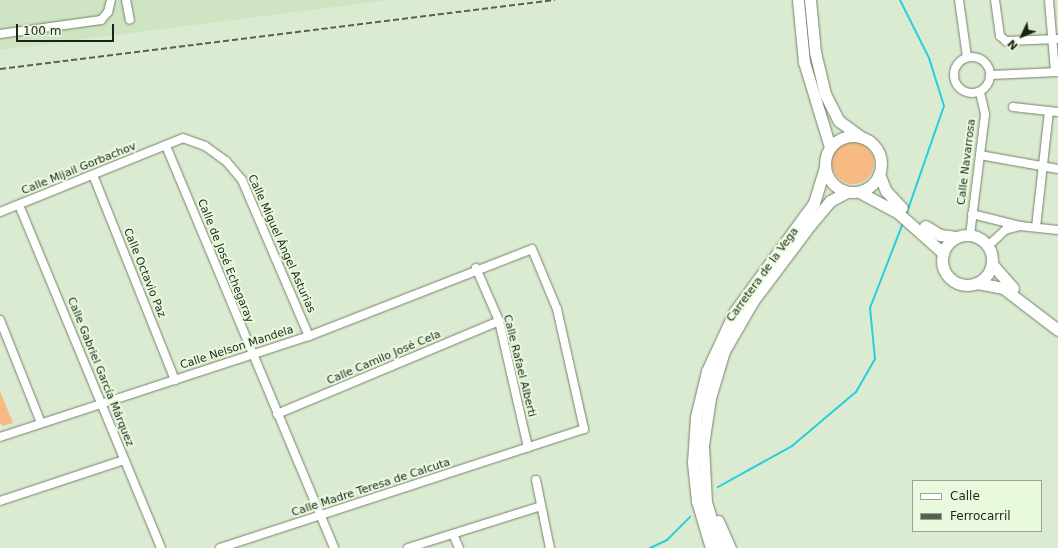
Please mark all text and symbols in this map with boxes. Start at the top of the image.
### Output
scale bar [18,16,116,42]
north arrow [1002,16,1042,56]
text: 100 m [23,24,61,38]
text: N [1005,37,1021,53]
street label: Calle Navarrosa [955,118,979,206]
street label: Calle Mijail Gorbachov [20,140,138,198]
street label: Calle Miguel Ángel Asturias [244,173,318,315]
street label: Calle de José Echegaray [194,197,256,325]
street label: Carretera de la Vega [724,225,802,325]
street label: Calle Octavio Paz [120,226,168,320]
street label: Calle Gabriel García Márquez [64,295,136,449]
street label: Calle Rafael Alberti [500,313,538,419]
street label: Calle Nelson Mandela [179,323,295,373]
street label: Calle Camilo José Cela [325,328,443,388]
street label: Calle Madre Teresa de Calcuta [290,456,452,520]
legend [912,480,1042,532]
text: Calle [950,489,980,503]
text: Ferrocarril [950,509,1011,523]

